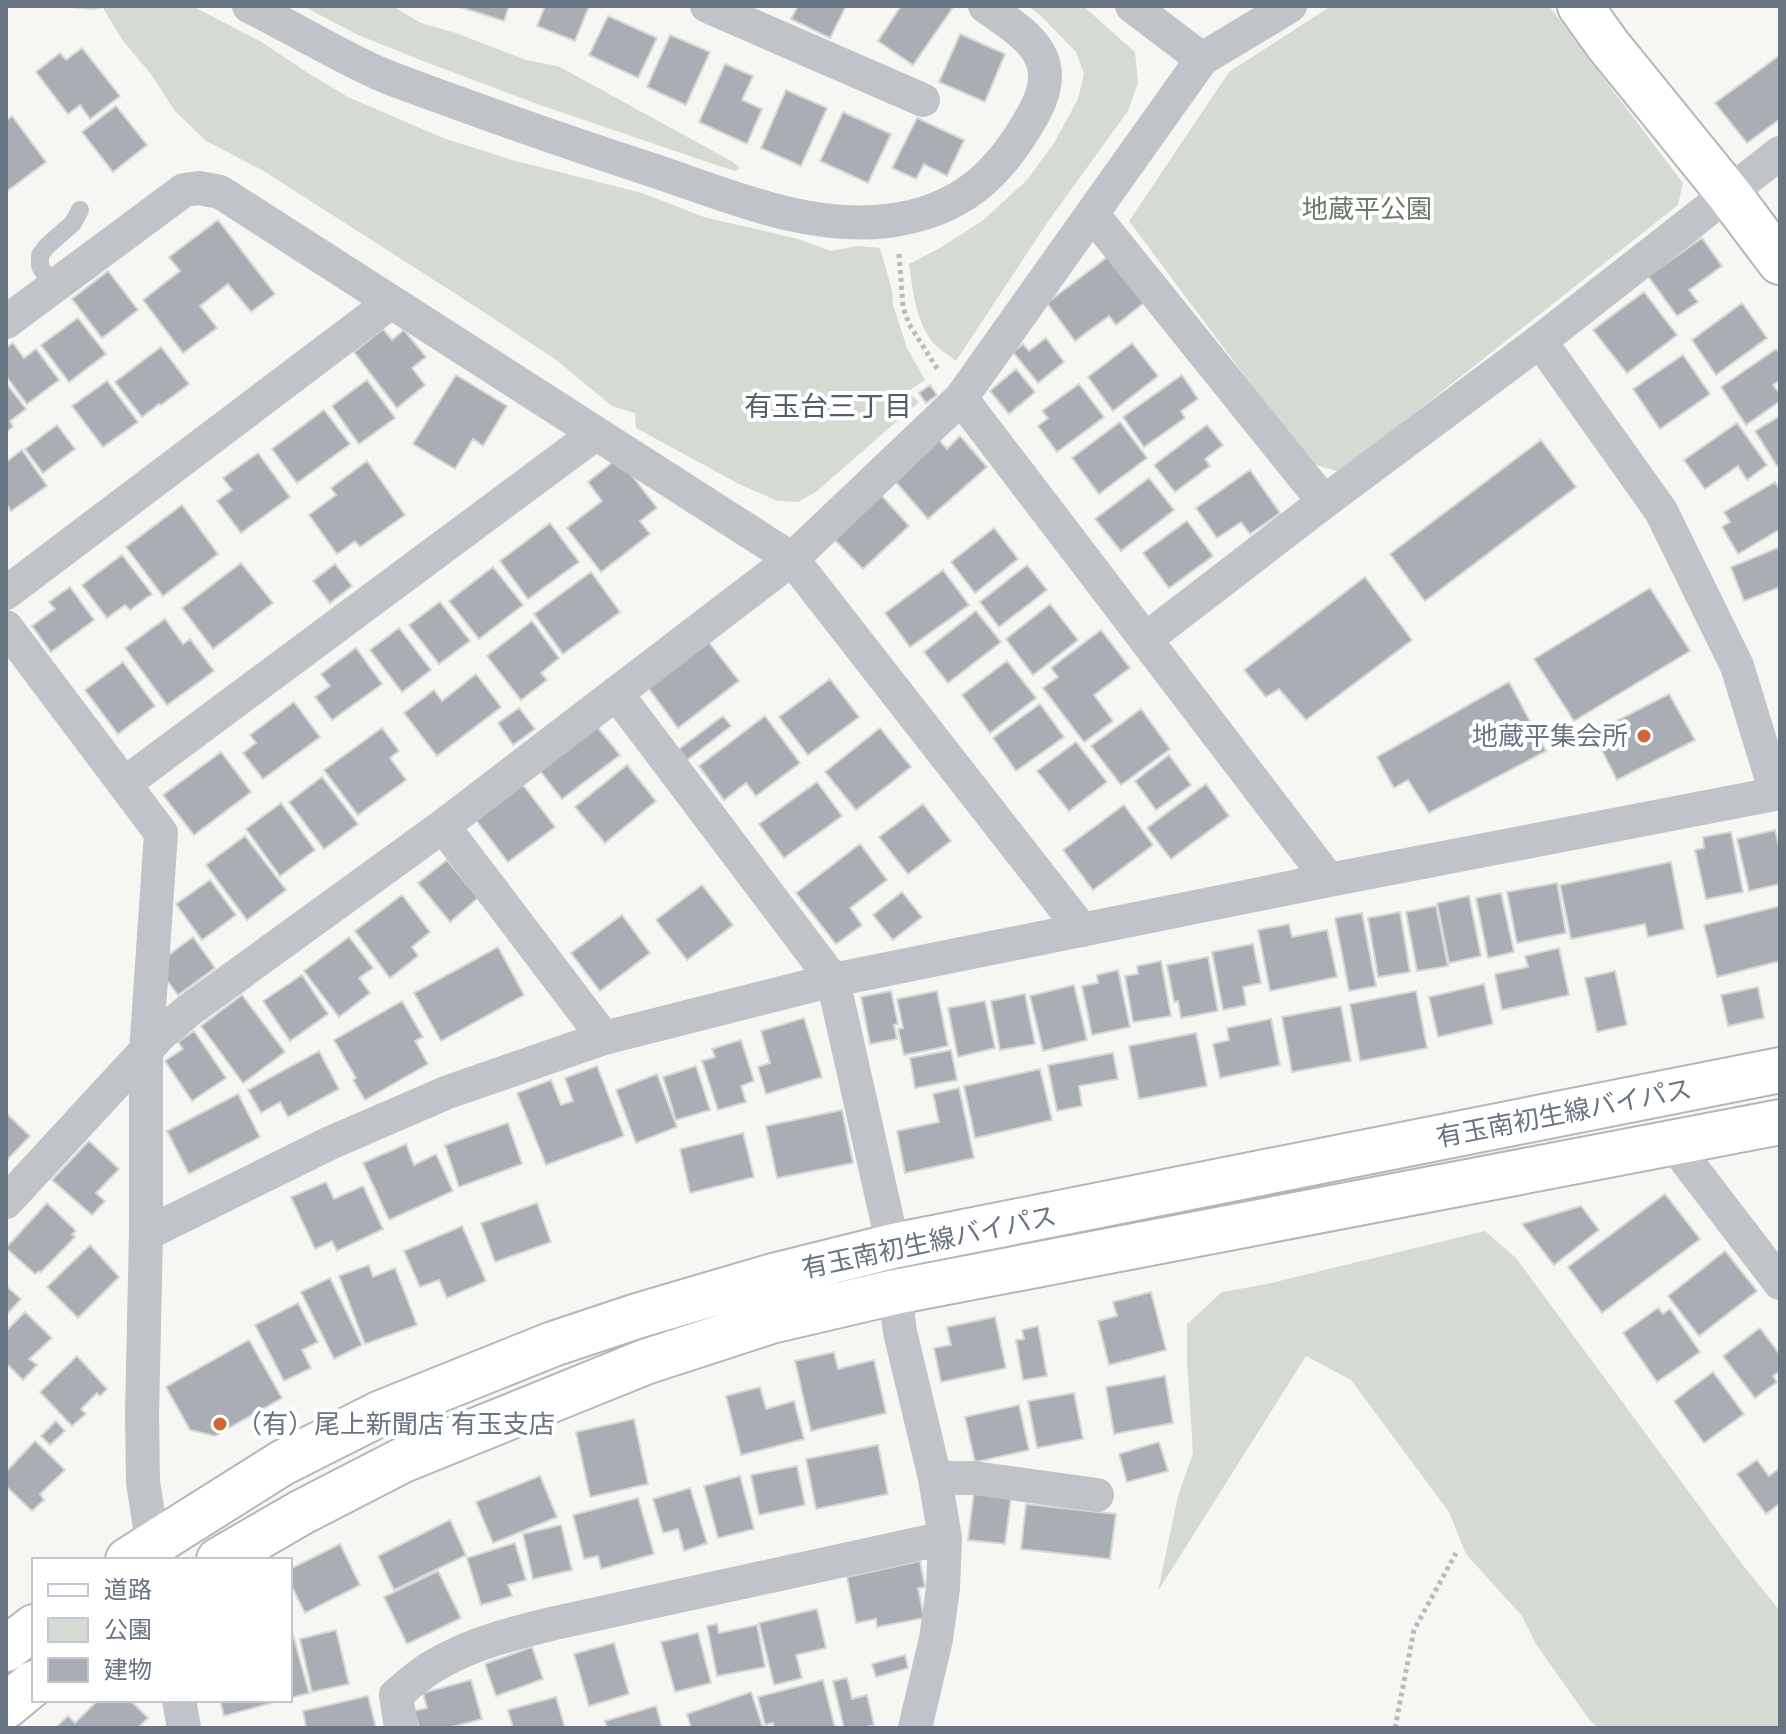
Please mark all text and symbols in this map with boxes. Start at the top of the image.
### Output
park label: 地蔵平公園 [1302,192,1432,226]
district label: 有玉台三丁目 [744,388,912,424]
place label: 地蔵平集会所 [1472,719,1628,753]
marker: 地蔵平集会所 [1635,727,1653,745]
street label: 有玉南初生線バイパス [1433,1072,1695,1154]
street label: 有玉南初生線バイパス [799,1198,1059,1286]
place label: （有）尾上新聞店 有玉支店 [236,1407,555,1441]
marker: （有）尾上新聞店 有玉支店 [211,1415,229,1433]
legend [32,1558,292,1702]
text: 道路 [104,1574,152,1605]
text: 公園 [104,1614,152,1645]
text: 建物 [104,1654,152,1685]

